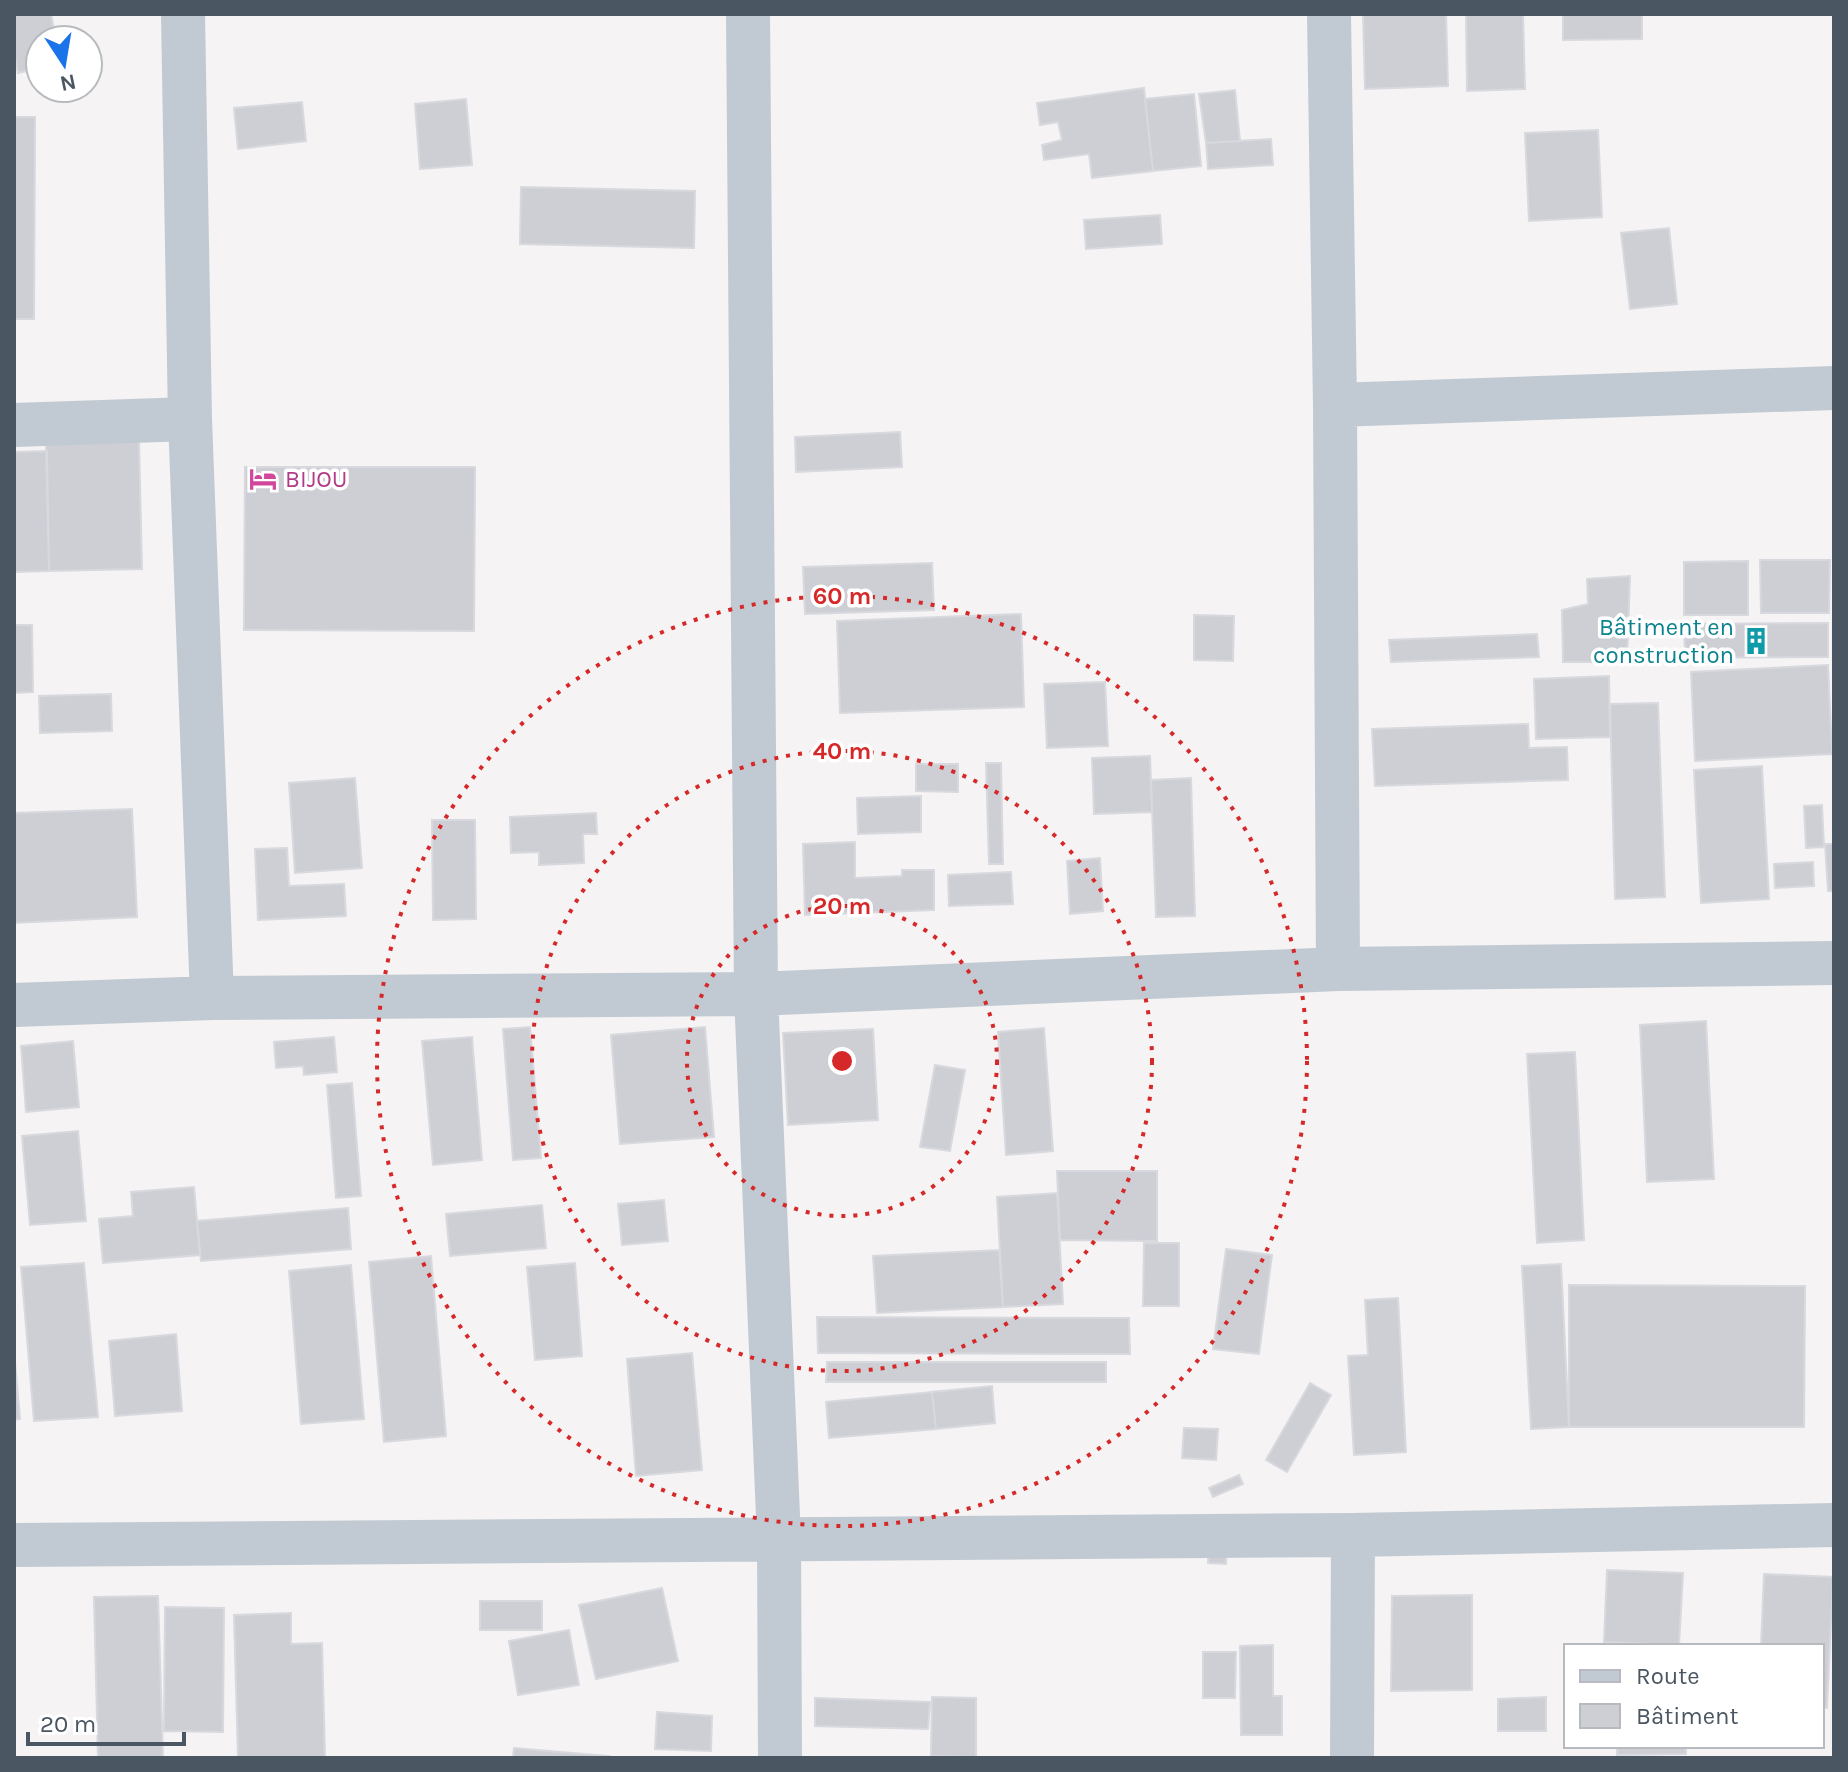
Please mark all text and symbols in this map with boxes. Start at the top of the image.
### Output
north arrow [24,24,104,104]
text: N [58,68,78,97]
hotel icon: BIJOU [248,464,278,494]
place label: BIJOU [285,465,348,493]
text: 60 m [813,582,871,610]
place label: Bâtiment en construction [1593,613,1734,669]
building icon: Bâtiment en construction [1741,626,1771,656]
text: 40 m [813,737,871,765]
text: 20 m [813,892,871,920]
centre of rings [828,1047,856,1075]
legend [1564,1644,1824,1748]
text: Route [1636,1662,1700,1690]
scale bar [28,1696,184,1746]
text: Bâtiment [1636,1702,1739,1730]
text: 20 m [40,1710,96,1738]

